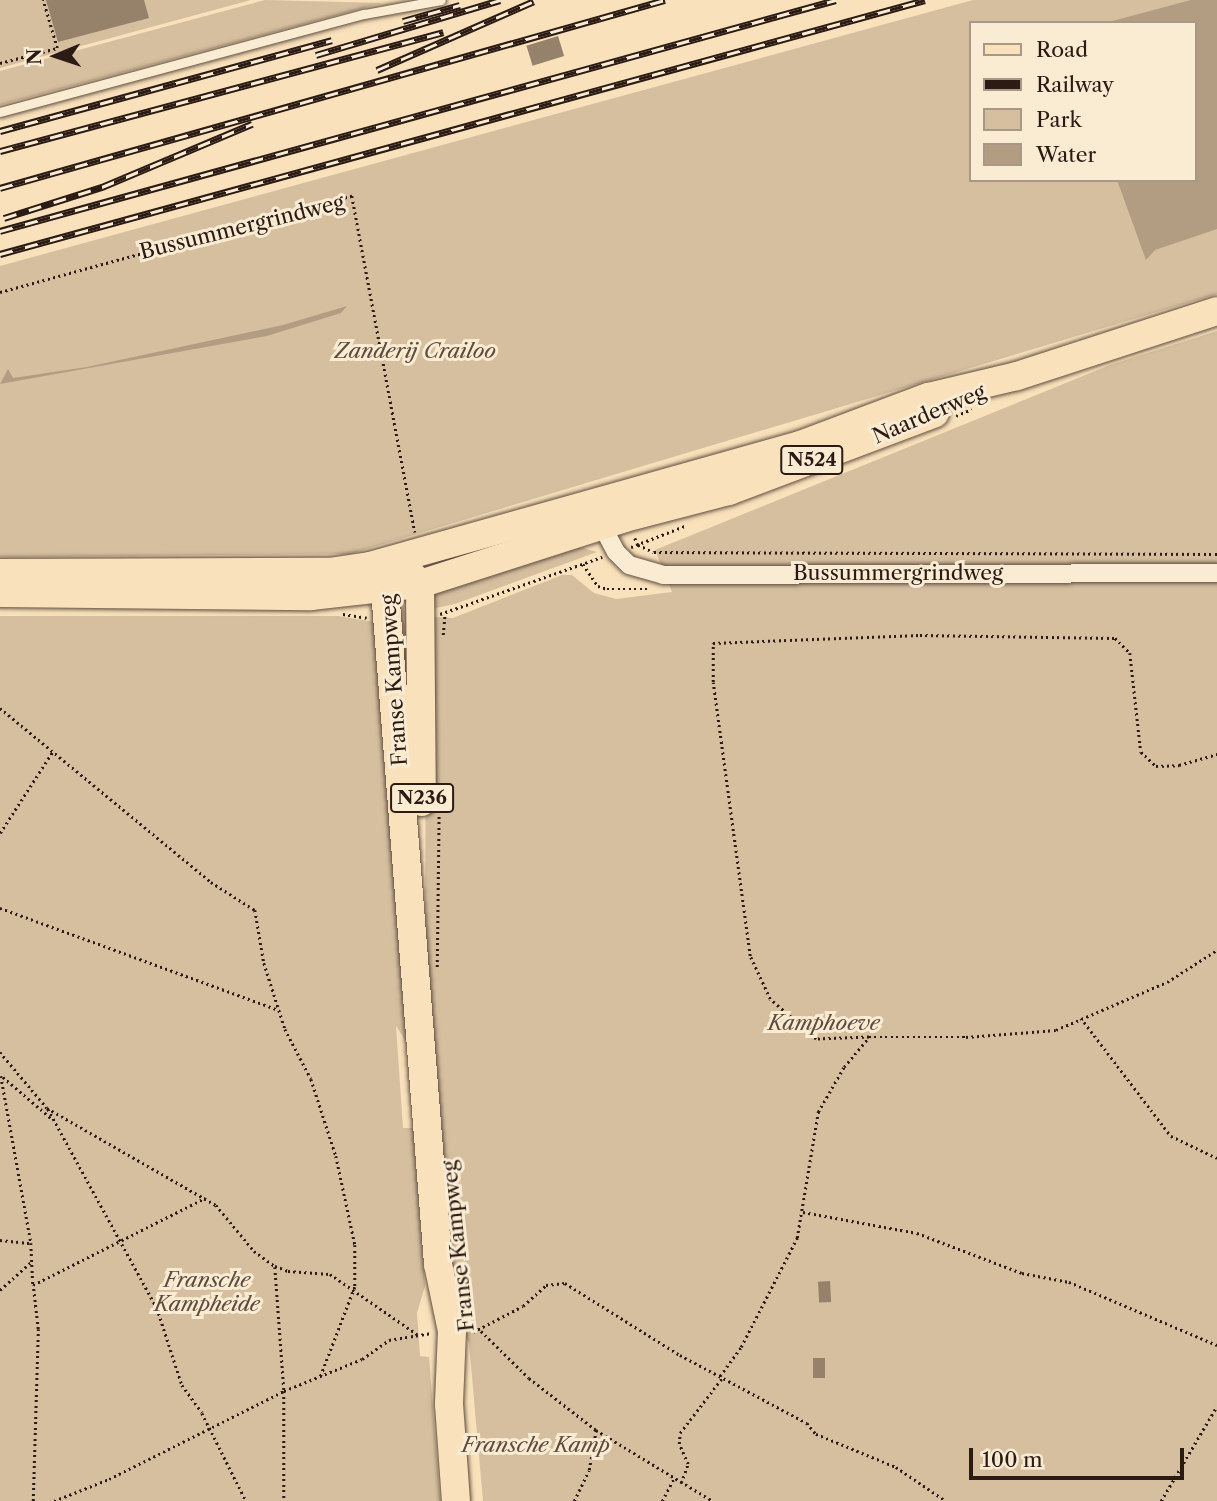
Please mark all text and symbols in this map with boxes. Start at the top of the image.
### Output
north arrow [21,21,91,91]
legend [968,21,1196,182]
text: Road [1036,37,1088,62]
text: N [23,48,46,65]
text: Railway [1036,72,1114,97]
text: Park [1036,107,1082,132]
text: Water [1036,142,1096,167]
street label: Bussummergrindweg [137,189,347,265]
park label: Zanderij Crailoo [334,338,496,364]
street label: Naarderweg [869,379,989,449]
road number: N524 [779,444,845,475]
street label: Bussummergrindweg [793,560,1003,586]
street label: Franse Kampweg [375,593,413,767]
road number: N236 [389,782,455,814]
park label: Kamphoeve [768,1010,880,1036]
street label: Franse Kampweg [436,1159,480,1333]
park label: Fransche Kampheide [154,1267,260,1317]
park label: Fransche Kamp [462,1432,610,1458]
scale bar [972,1434,1187,1478]
text: 100 m [982,1447,1043,1472]

